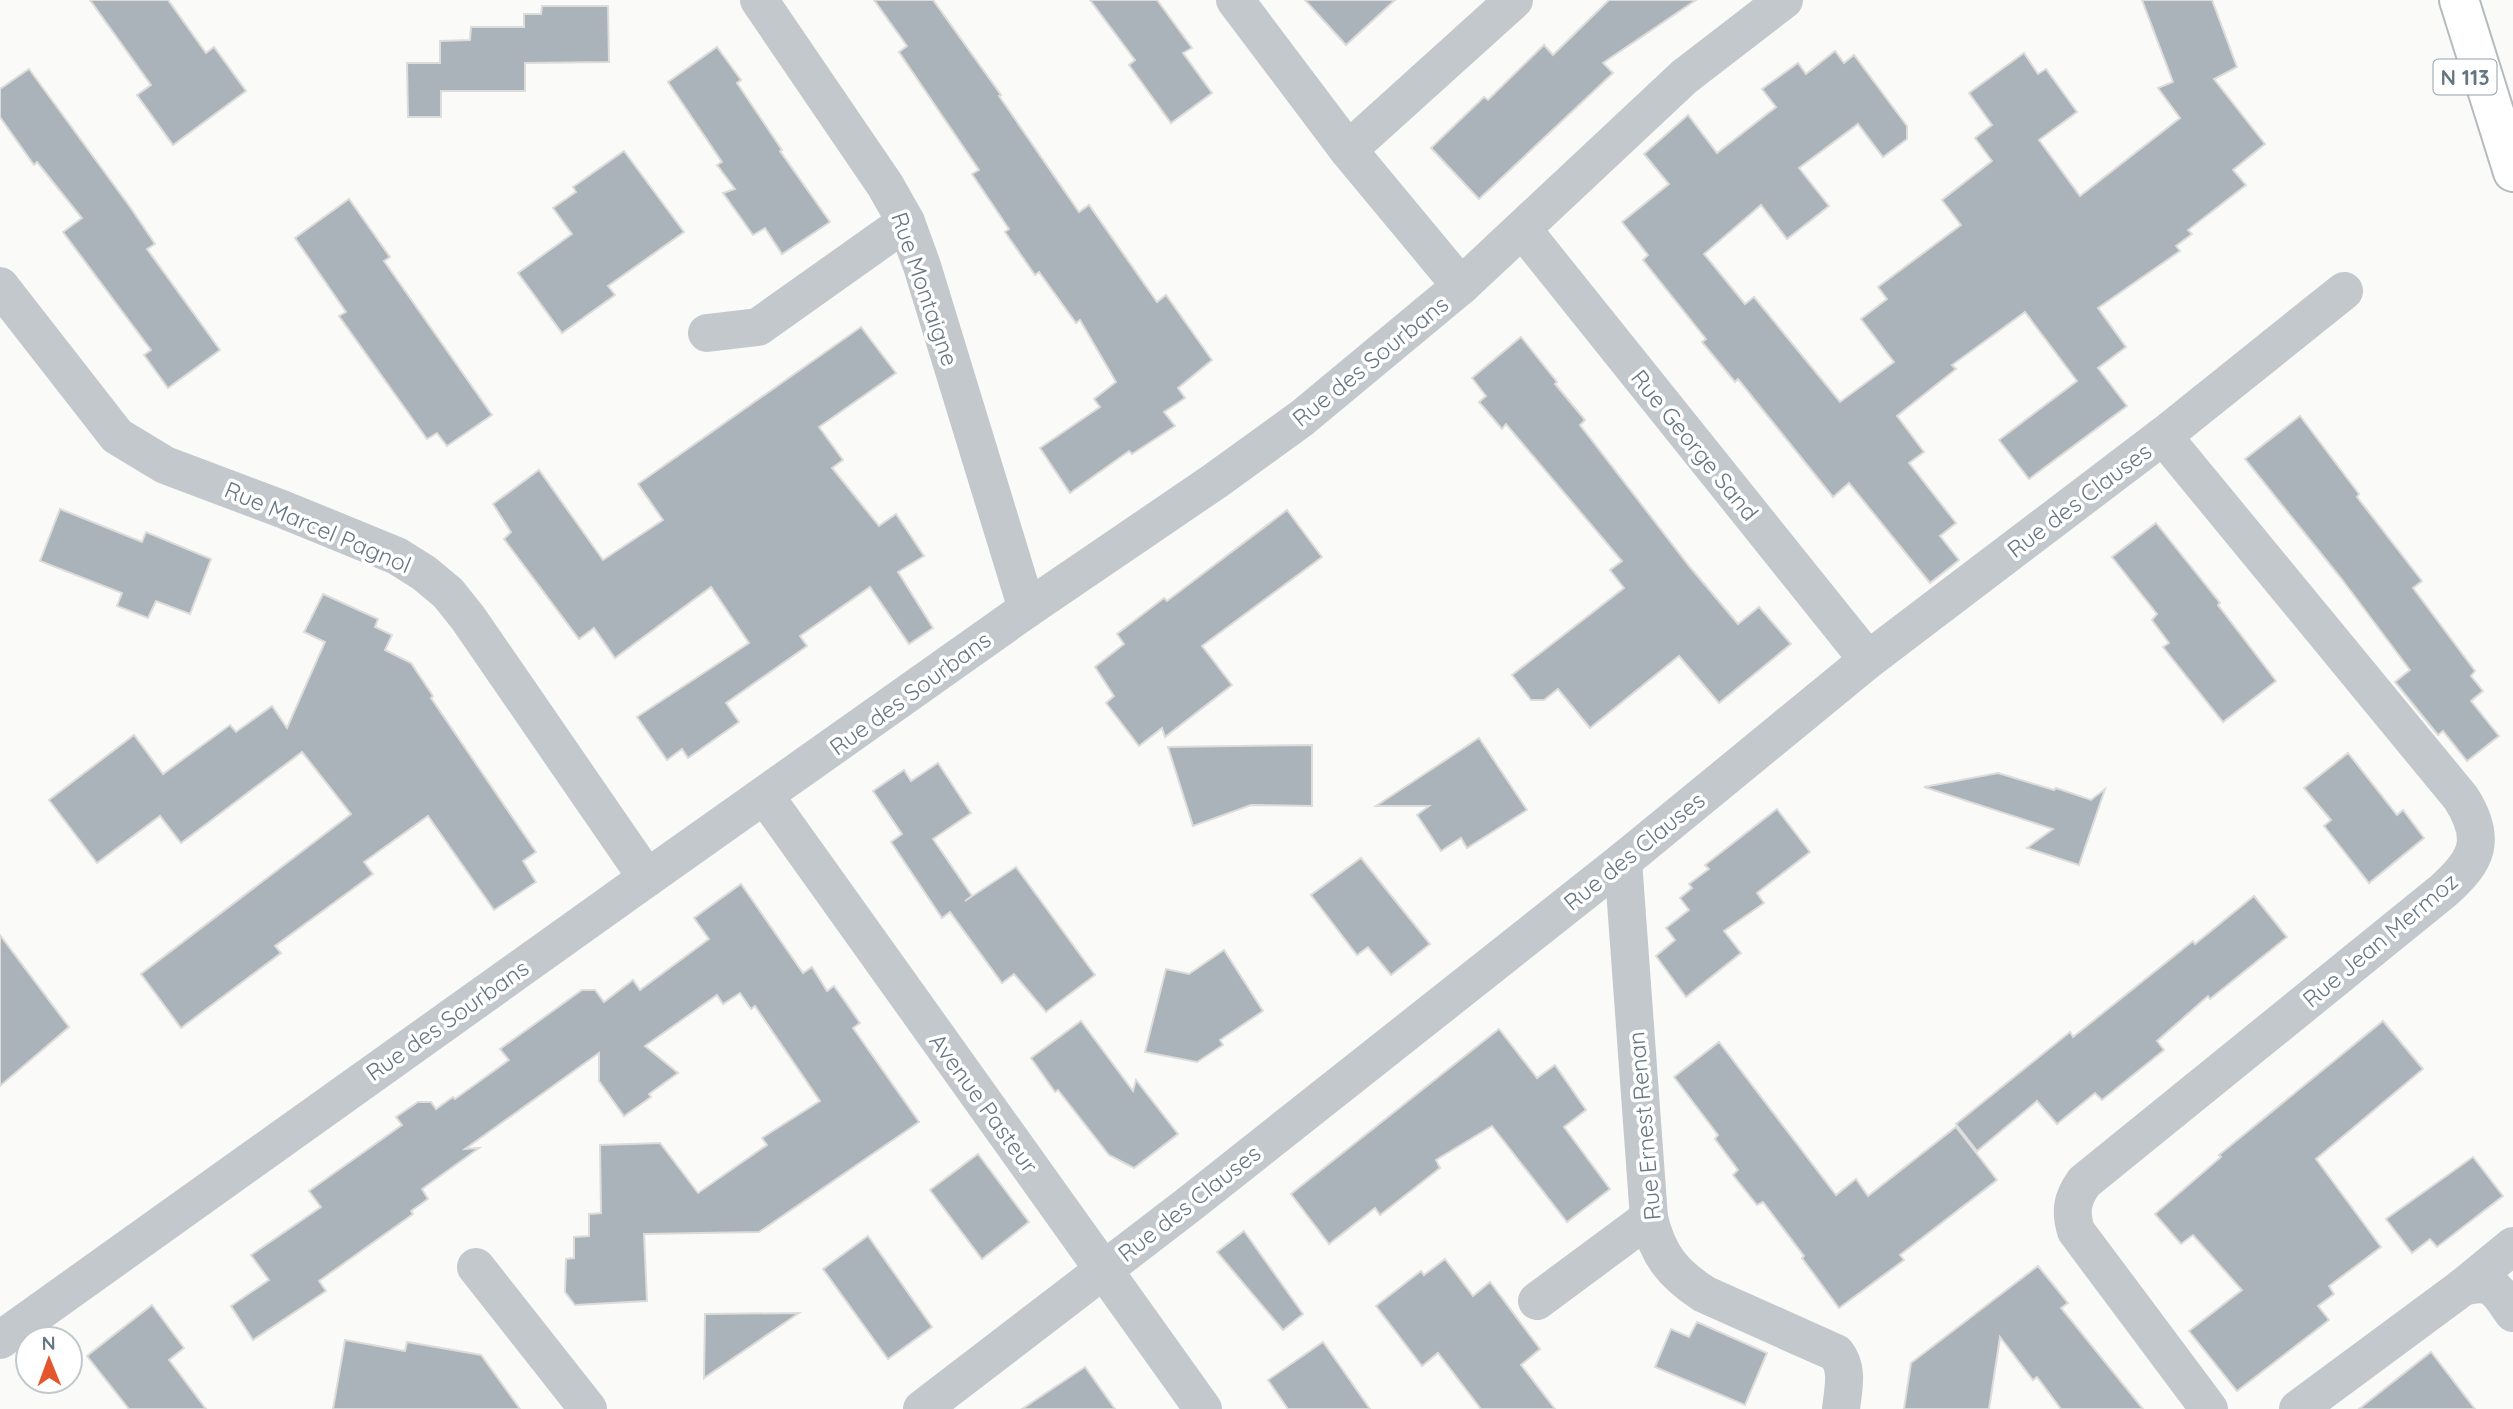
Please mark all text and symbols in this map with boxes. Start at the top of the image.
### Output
road number: N 113 [2434,60,2496,94]
street label: Rue Montaigne [885,208,965,370]
street label: Rue des Sourbans [1286,289,1454,433]
street label: Rue George Sand [1625,364,1765,526]
street label: Rue des Clauses [2001,436,2157,564]
street label: Rue Marcel Pagnol [220,475,416,579]
street label: Rue des Sourbans [824,625,996,761]
street label: Rue des Clauses [1558,785,1710,917]
street label: Rue Jean Mermoz [2296,867,2464,1013]
street label: Rue des Sourbans [360,953,534,1087]
street label: Avenue Pasteur [924,1027,1045,1179]
street label: Rue Ernest Renan [1621,1030,1667,1222]
street label: Rue des Clauses [1112,1138,1266,1268]
north arrow [14,1325,84,1395]
text: N [42,1331,56,1355]

